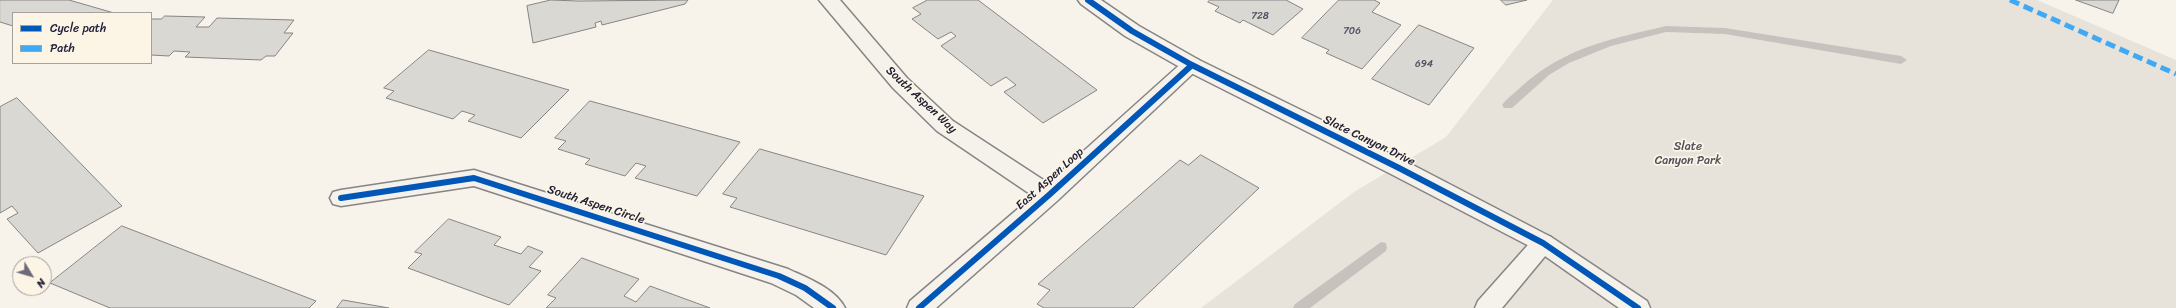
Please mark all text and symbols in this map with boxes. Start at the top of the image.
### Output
house number: 728 [1251,10,1269,22]
legend [12,12,152,64]
text: Cycle path [50,17,106,39]
house number: 706 [1343,25,1361,37]
text: Path [50,37,75,59]
house number: 694 [1415,58,1433,70]
street label: South Aspen Way [883,63,959,137]
street label: Slate Canyon Drive [1321,112,1417,170]
park label: Slate Canyon Park [1655,140,1721,168]
street label: East Aspen Loop [1013,145,1087,213]
street label: South Aspen Circle [545,182,647,228]
north arrow [12,256,52,296]
text: N [31,274,51,292]

